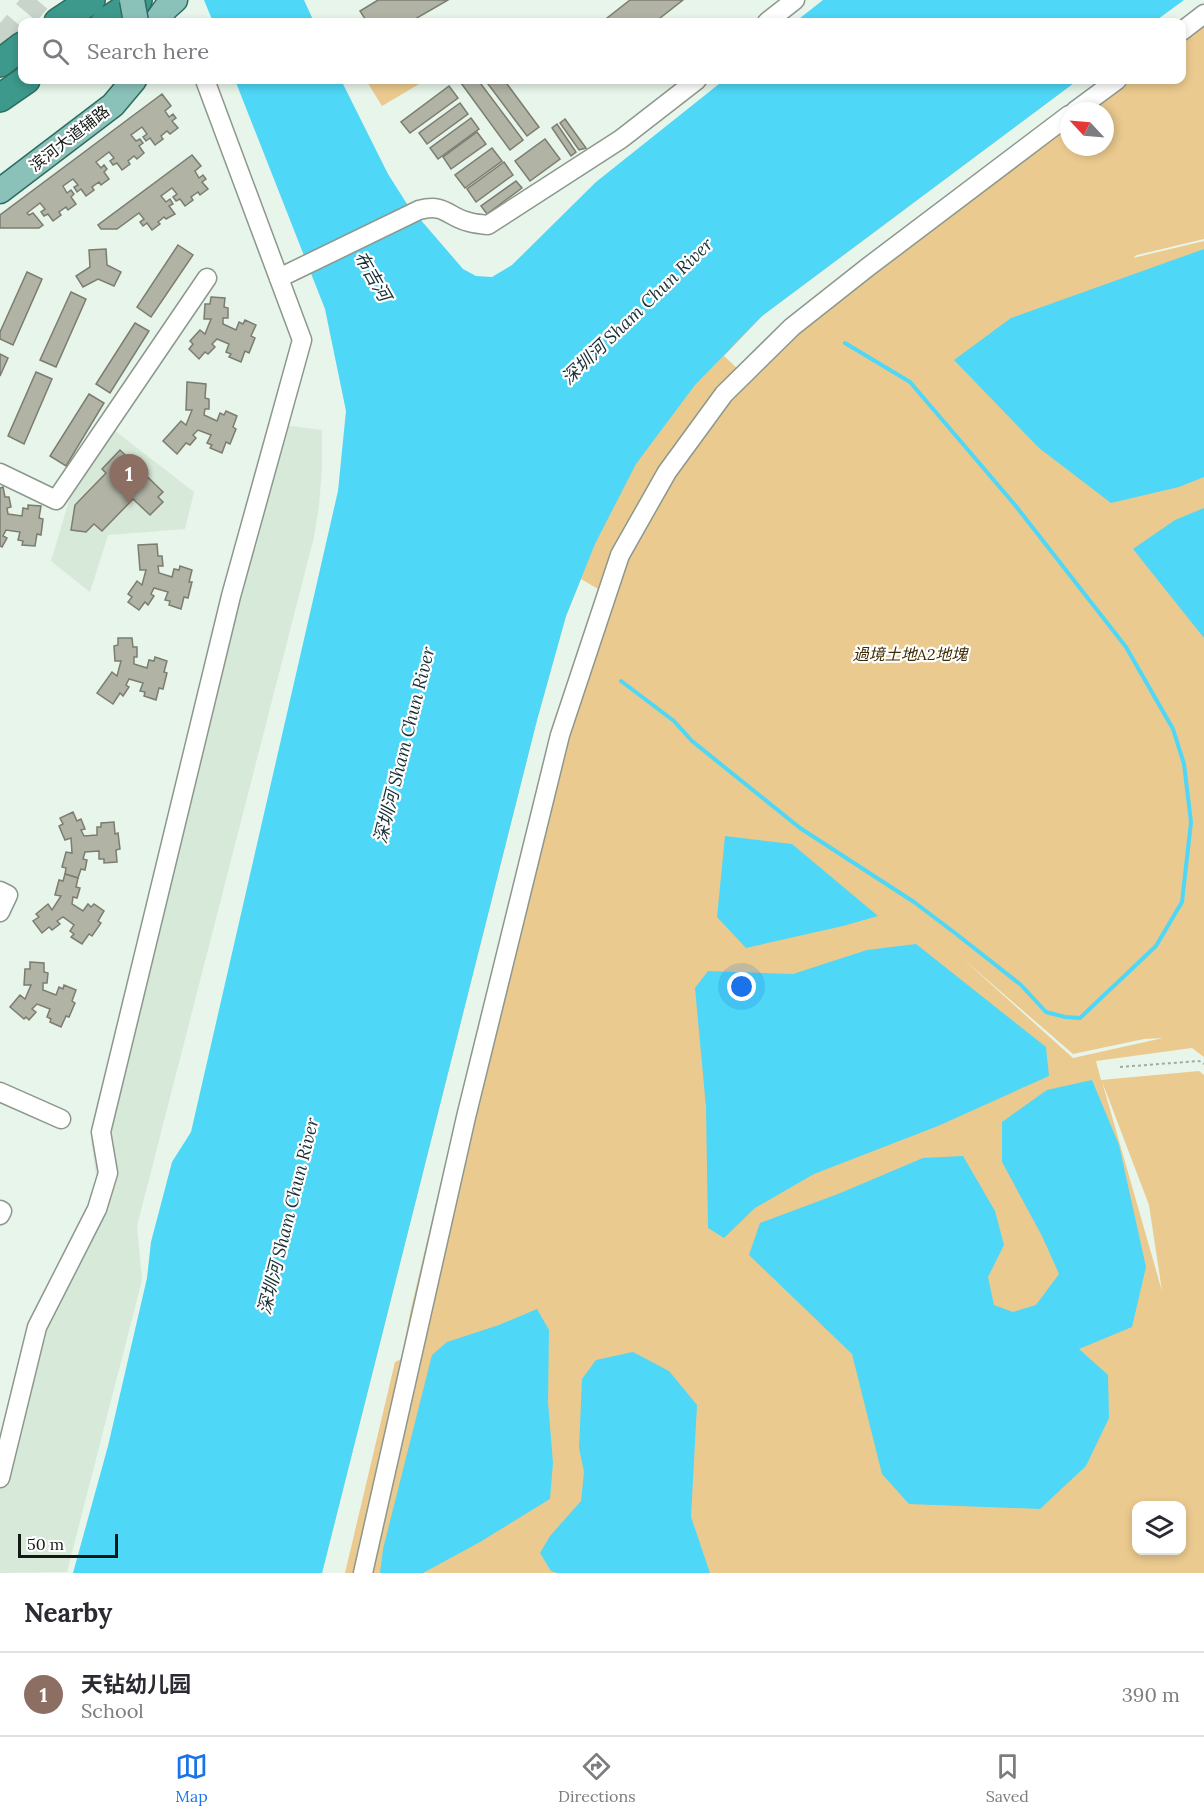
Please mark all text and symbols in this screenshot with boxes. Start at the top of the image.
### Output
search box [18,18,1186,84]
icon: search [39,35,72,68]
text: Search here [87,37,209,65]
street label: 滨河大道辅路 [25,101,113,175]
north arrow [1060,102,1114,156]
water label: 深圳河 Sham Chun River [556,232,718,389]
water label: 布吉河 [350,247,398,308]
pin: 1 [110,454,148,504]
water label: 深圳河 Sham Chun River [368,643,440,846]
park label: 過境土地A2地塊 [853,644,969,664]
your location [727,972,756,1001]
water label: 深圳河 Sham Chun River [252,1114,324,1317]
map controls [1132,1501,1186,1555]
button: layers [1132,1501,1186,1555]
scale bar [18,1531,118,1558]
text: 50 m [27,1534,64,1554]
text: Nearby [24,1596,112,1629]
text: 天钻幼儿园 [81,1670,191,1698]
text: 1 [39,1682,48,1707]
text: 390 m [1122,1682,1180,1707]
text: School [81,1698,144,1723]
tab: Map [175,1750,208,1806]
tab: Directions [558,1750,636,1806]
tab: Saved [986,1750,1029,1806]

